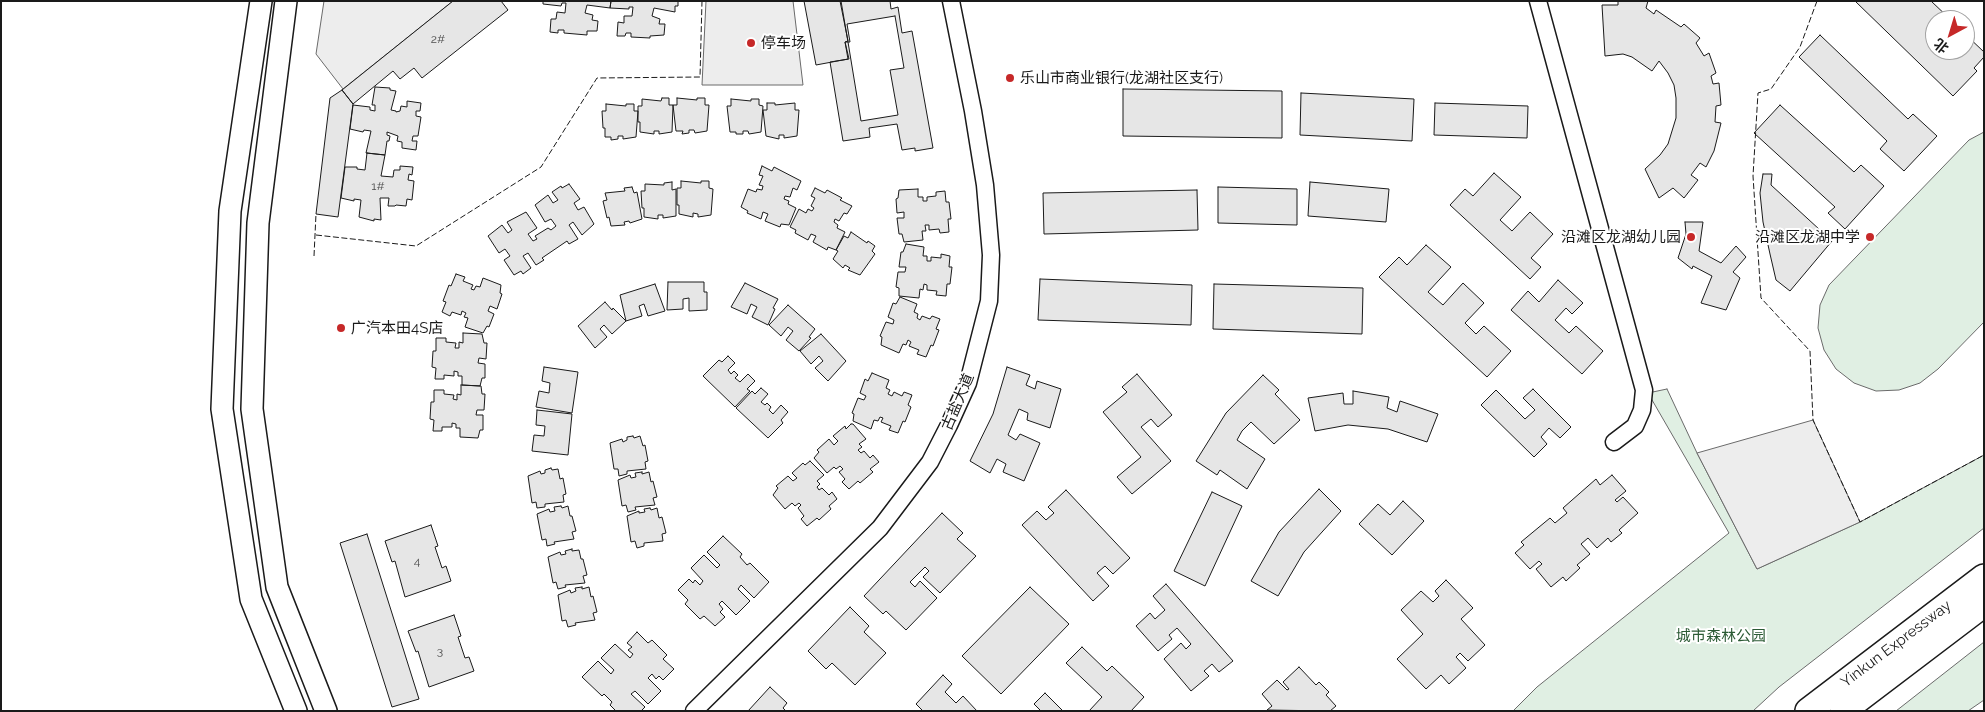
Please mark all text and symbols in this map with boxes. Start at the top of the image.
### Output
north arrow [1925,10,1975,60]
house number: 2# [431,32,445,46]
place label: 停车场 [761,34,806,52]
text: 北 [1931,35,1952,57]
marker: 停车场 [745,37,757,49]
place label: 乐山市商业银行(龙湖社区支行) [1020,69,1223,87]
marker: 乐山市商业银行(龙湖社区支行) [1004,72,1016,84]
house number: 1# [371,179,385,193]
place label: 沿滩区龙湖幼儿园 [1561,228,1681,246]
place label: 沿滩区龙湖中学 [1755,228,1860,246]
marker: 沿滩区龙湖幼儿园 [1685,231,1697,243]
marker: 沿滩区龙湖中学 [1864,231,1876,243]
place label: 广汽本田4S店 [351,319,443,337]
marker: 广汽本田4S店 [335,322,347,334]
street label: 古盐大道 [938,371,978,433]
house number: 4 [414,554,420,568]
street label: Yinkun Expressway [1837,597,1955,691]
park label: 城市森林公园 [1676,627,1766,645]
house number: 3 [437,644,443,658]

